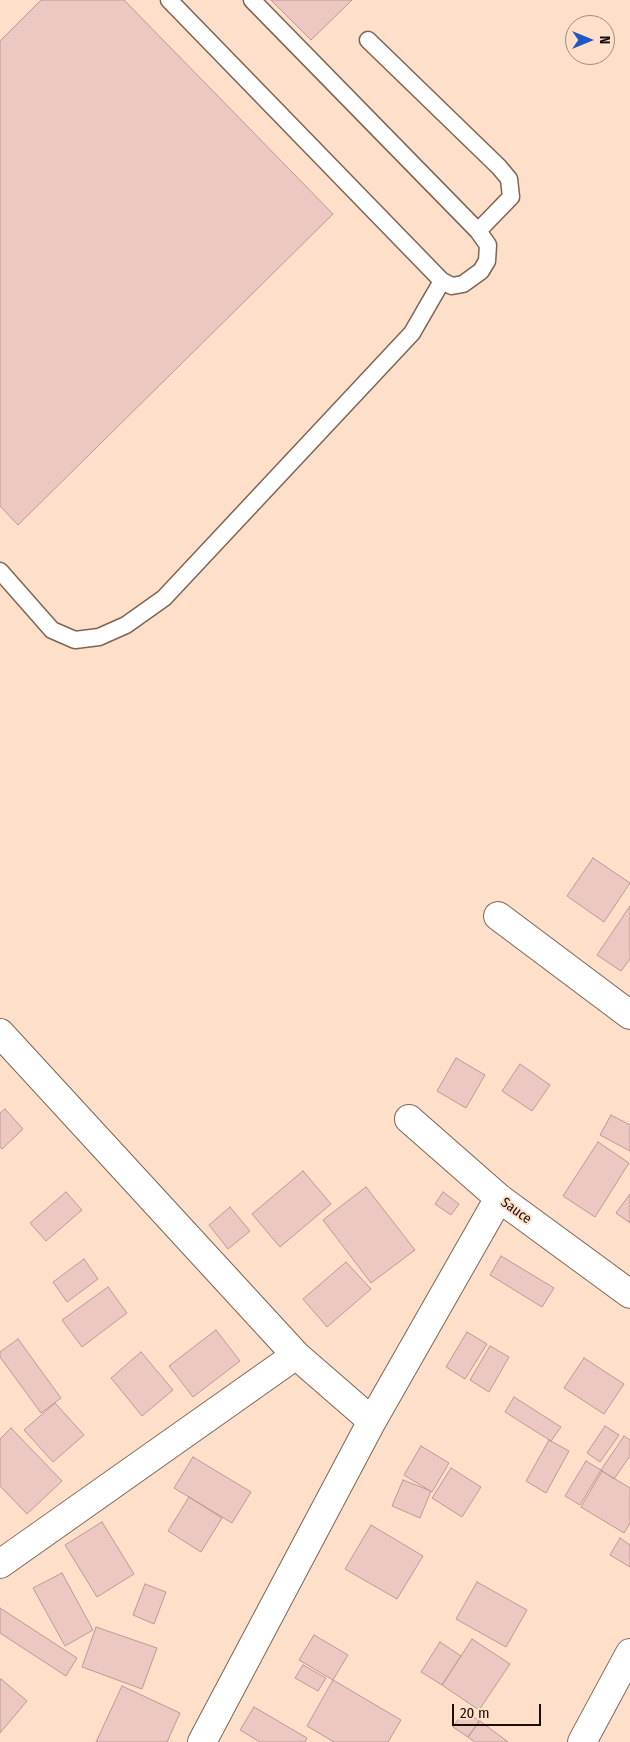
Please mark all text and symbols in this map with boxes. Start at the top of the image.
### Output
north arrow [565,15,615,65]
text: N [596,36,613,44]
street label: Sauce [497,1194,535,1228]
scale bar [455,1694,544,1726]
text: 20 m [460,1704,490,1722]

